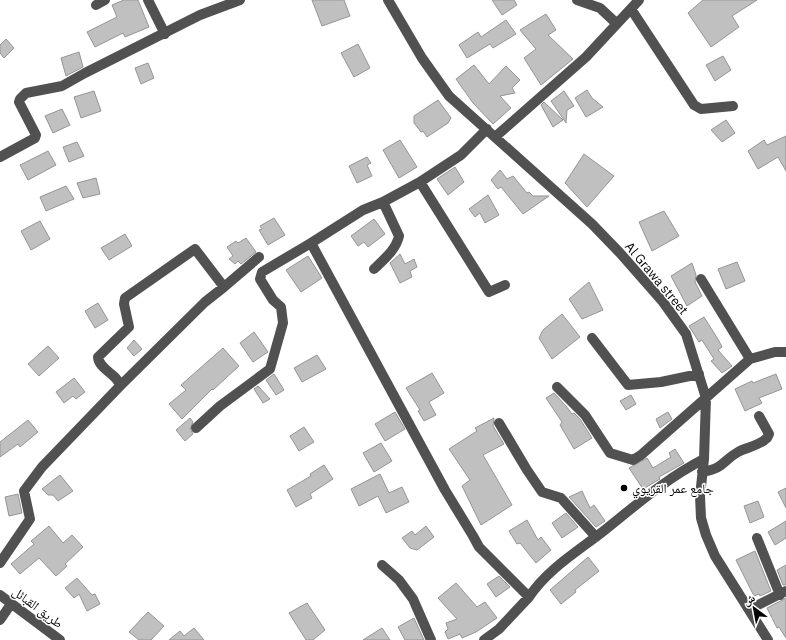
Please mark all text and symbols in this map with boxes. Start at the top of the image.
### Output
street label: Al Grawa street [621,238,692,318]
place label: جامع عمر القريوي [632,480,714,499]
marker: جامع عمر القريوي [619,483,629,493]
street label: طريق القبائل [9,583,66,632]
north arrow [734,588,774,628]
text: ش [740,590,758,609]

